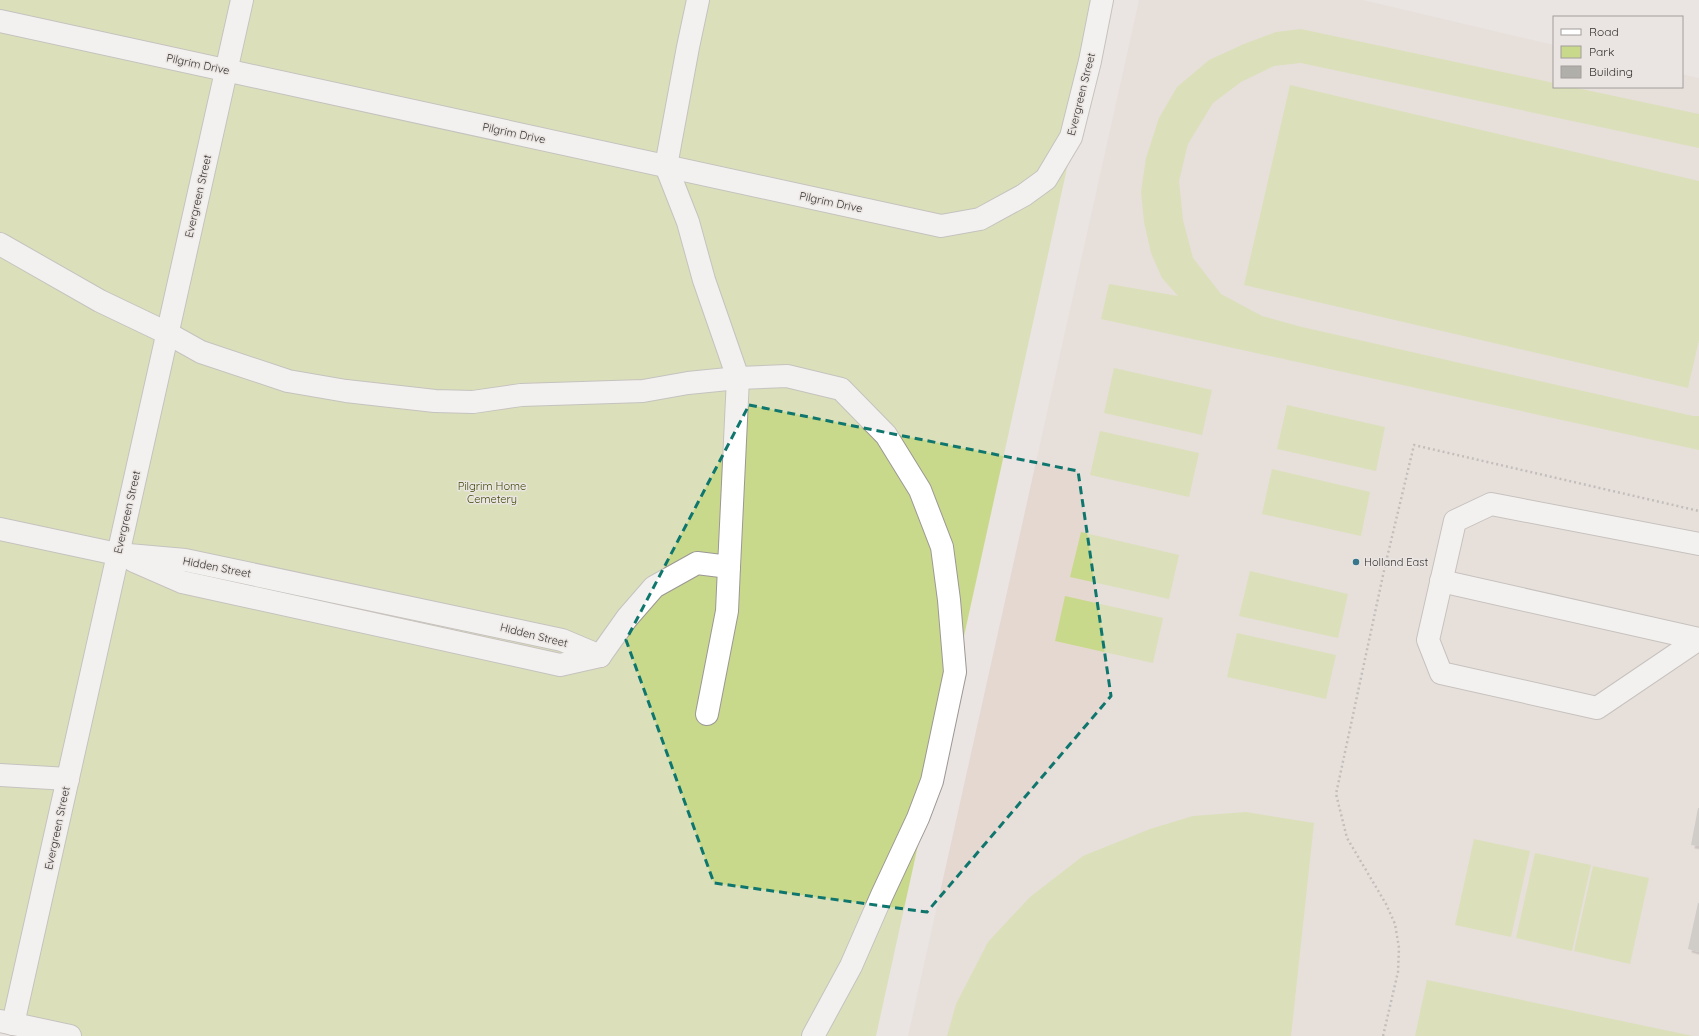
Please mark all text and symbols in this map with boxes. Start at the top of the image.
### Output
legend [1553,16,1683,88]
text: Road [1589,24,1619,39]
text: Park [1589,44,1614,59]
street label: Pilgrim Drive [165,50,231,78]
street label: Evergreen Street [1064,51,1098,137]
text: Building [1589,64,1633,79]
street label: Pilgrim Drive [481,119,547,147]
street label: Evergreen Street [182,153,214,239]
street label: Pilgrim Drive [798,188,864,216]
street label: Evergreen Street [111,469,143,555]
park label: Pilgrim Home Cemetery [458,479,526,506]
street label: Hidden Street [182,554,253,581]
place label: Holland East [1364,555,1428,569]
marker: Holland East [1351,557,1361,567]
street label: Hidden Street [499,620,570,650]
street label: Evergreen Street [41,785,73,871]

